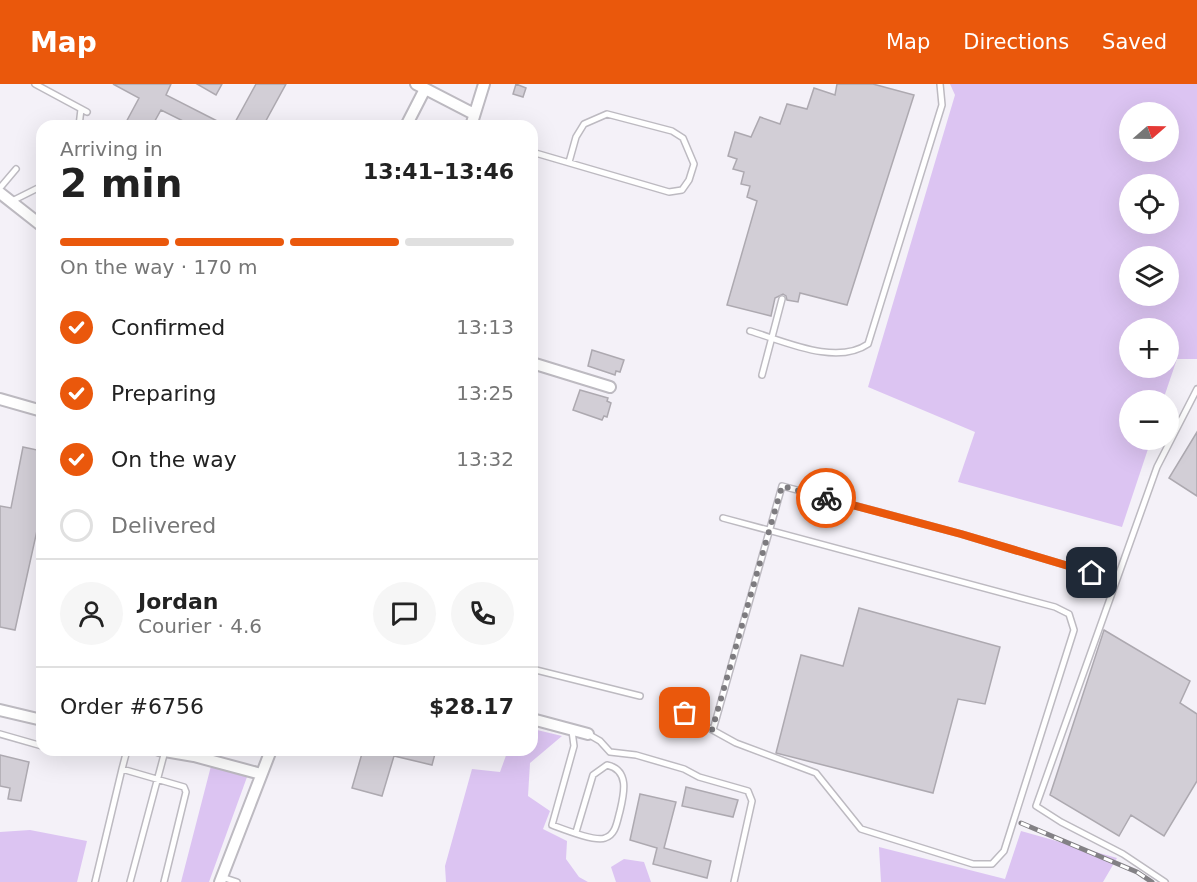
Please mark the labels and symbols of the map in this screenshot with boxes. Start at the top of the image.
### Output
north arrow [1119,102,1179,162]
courier [796,468,856,528]
pin [1066,547,1117,598]
pin [659,687,710,738]

